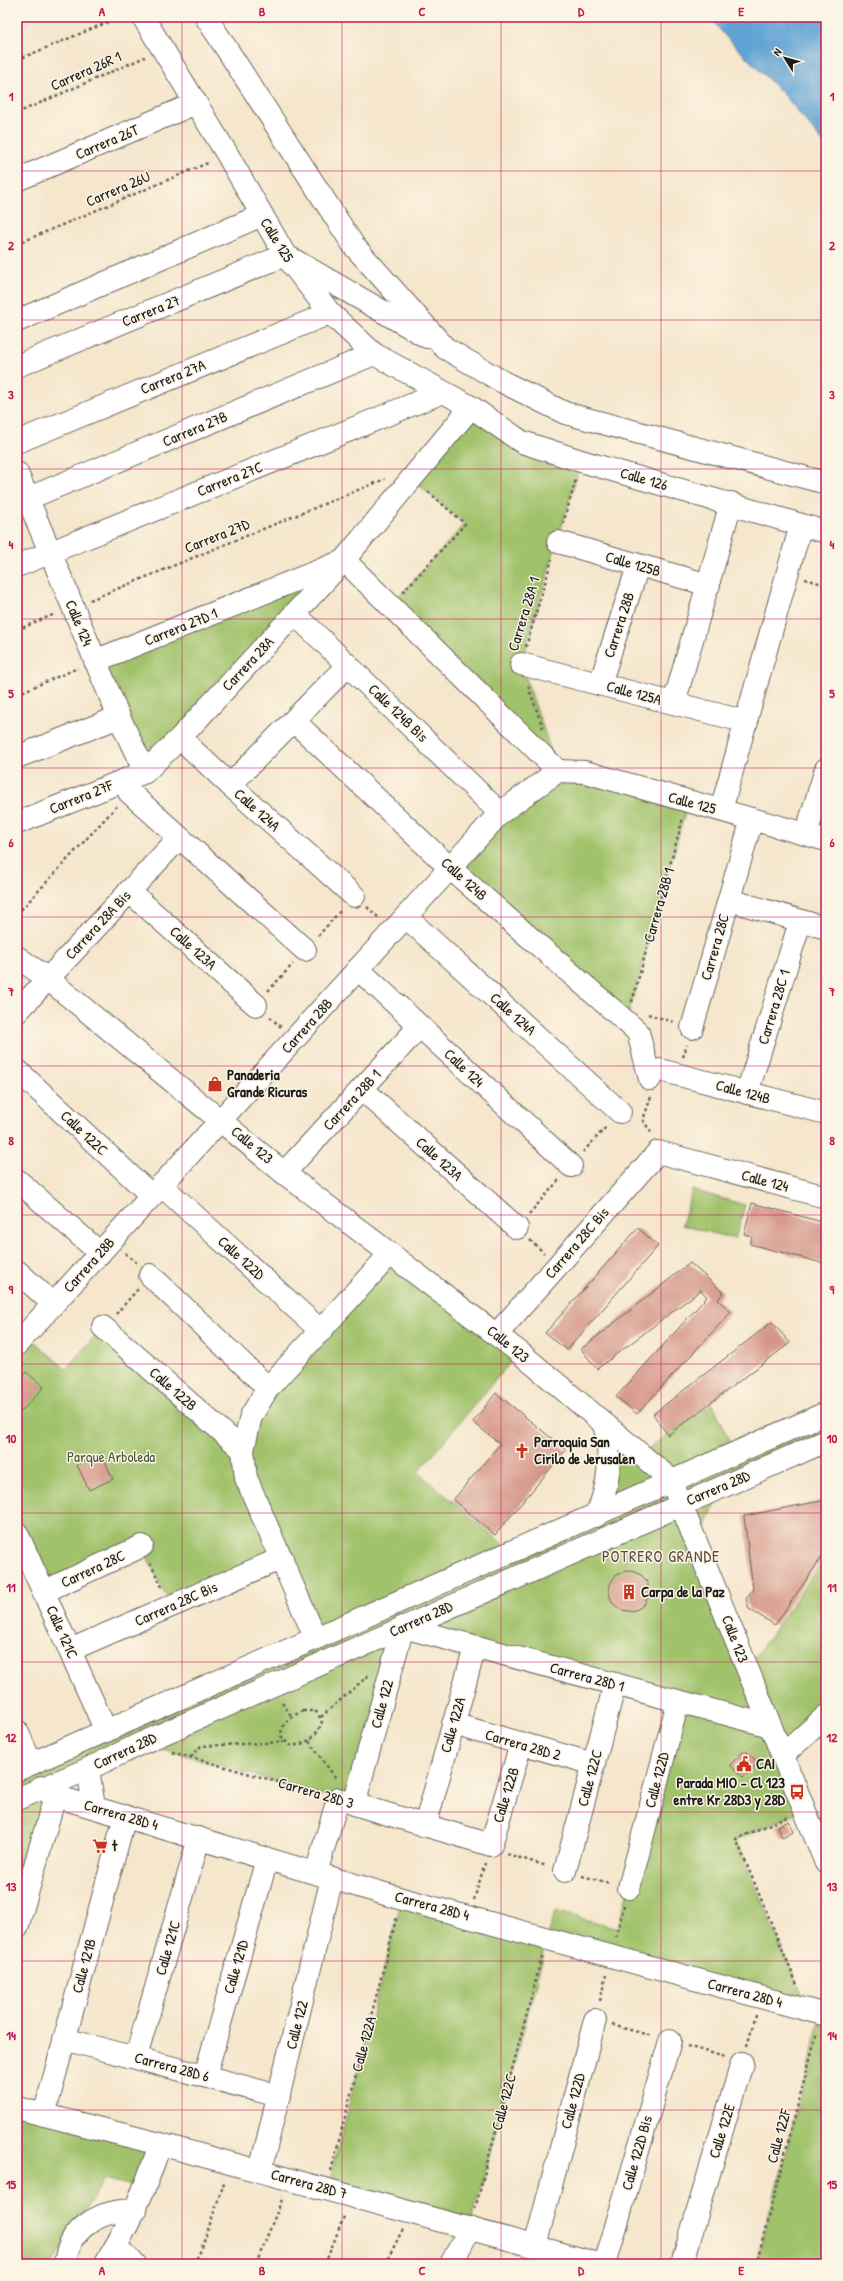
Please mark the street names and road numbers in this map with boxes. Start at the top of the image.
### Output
street label: Carrera 26R 1 [47,46,125,95]
street label: Carrera 26T [72,118,143,164]
street label: Carrera 26U [82,166,153,211]
street label: Calle 125 [256,213,300,267]
street label: Carrera 27 [119,289,183,332]
street label: Carrera 27A [137,354,209,399]
street label: Carrera 27B [159,405,231,452]
street label: Carrera 27C [194,456,266,501]
street label: Calle 126 [618,462,670,495]
street label: Carrera 27D [181,513,253,558]
street label: Calle 125B [603,546,663,581]
street label: Carrera 28A 1 [502,574,545,653]
street label: Carrera 28B [598,589,639,660]
street label: Calle 124 [60,597,99,649]
street label: Carrera 27D 1 [141,602,221,651]
street label: Carrera 28A [217,631,279,696]
street label: Calle 125A [604,675,665,710]
street label: Calle 124B Bis [364,679,433,747]
street label: Carrera 27F [46,774,116,819]
street label: Calle 124A [230,783,285,836]
street label: Calle 125 [666,786,719,819]
street label: Calle 124B [437,852,492,905]
street label: Carrera 28B 1 [638,865,679,945]
street label: Carrera 28A Bis [60,885,135,964]
street label: Carrera 28C [695,911,734,983]
street label: Calle 123A [165,921,222,975]
street label: Carrera 28C 1 [752,967,795,1047]
street label: Calle 124A [486,987,541,1040]
street label: Carrera 28B [276,993,337,1058]
street label: Calle 124 [440,1044,489,1092]
street label: Carrera 28B 1 [318,1064,385,1135]
street label: Calle 124B [714,1074,773,1109]
street label: Calle 122C [56,1105,113,1160]
street label: Calle 123 [227,1121,278,1169]
street label: Calle 123A [411,1132,468,1186]
street label: Calle 124 [739,1164,791,1197]
street label: Carrera 28C Bis [540,1202,614,1283]
street label: Calle 122D [213,1231,270,1285]
street label: Carrera 28B [58,1232,119,1297]
street label: Calle 123 [483,1320,534,1367]
street label: Calle 122B [145,1362,202,1415]
street label: Carrera 28D [683,1464,754,1510]
street label: Carrera 28C [57,1545,128,1593]
street label: Carrera 28C Bis [131,1576,221,1631]
street label: Carrera 28D [386,1595,457,1642]
street label: Calle 121C [41,1602,83,1662]
street label: Calle 123 [717,1612,754,1666]
street label: Carrera 28D 1 [548,1657,627,1697]
street label: Calle 122 [365,1677,398,1730]
street label: Calle 122A [435,1694,471,1755]
street label: Carrera 28D 2 [483,1724,563,1765]
street label: Carrera 28D [90,1726,161,1774]
street label: Calle 122C [572,1747,607,1808]
street label: Calle 122D [639,1749,674,1810]
street label: Calle 122B [487,1764,524,1825]
street label: Carrera 28D 3 [276,1772,357,1813]
street label: Carrera 28D 4 [81,1794,161,1835]
street label: Carrera 28D 4 [392,1885,472,1926]
street label: Calle 121C [150,1918,185,1978]
street label: Calle 121B [66,1936,101,1995]
street label: Calle 121D [218,1937,253,1996]
street label: Carrera 28D 4 [705,1972,785,2013]
street label: Calle 122 [280,1998,313,2051]
street label: Calle 122A [346,2013,381,2074]
street label: Carrera 28D 6 [132,2046,212,2087]
street label: Calle 122D [555,2070,590,2131]
street label: Calle 122C [486,2071,521,2132]
street label: Calle 122E [703,2101,740,2161]
street label: Calle 122F [761,2106,796,2165]
street label: Calle 122D Bis [616,2113,657,2193]
street label: Carrera 28D 7 [269,2163,350,2204]

